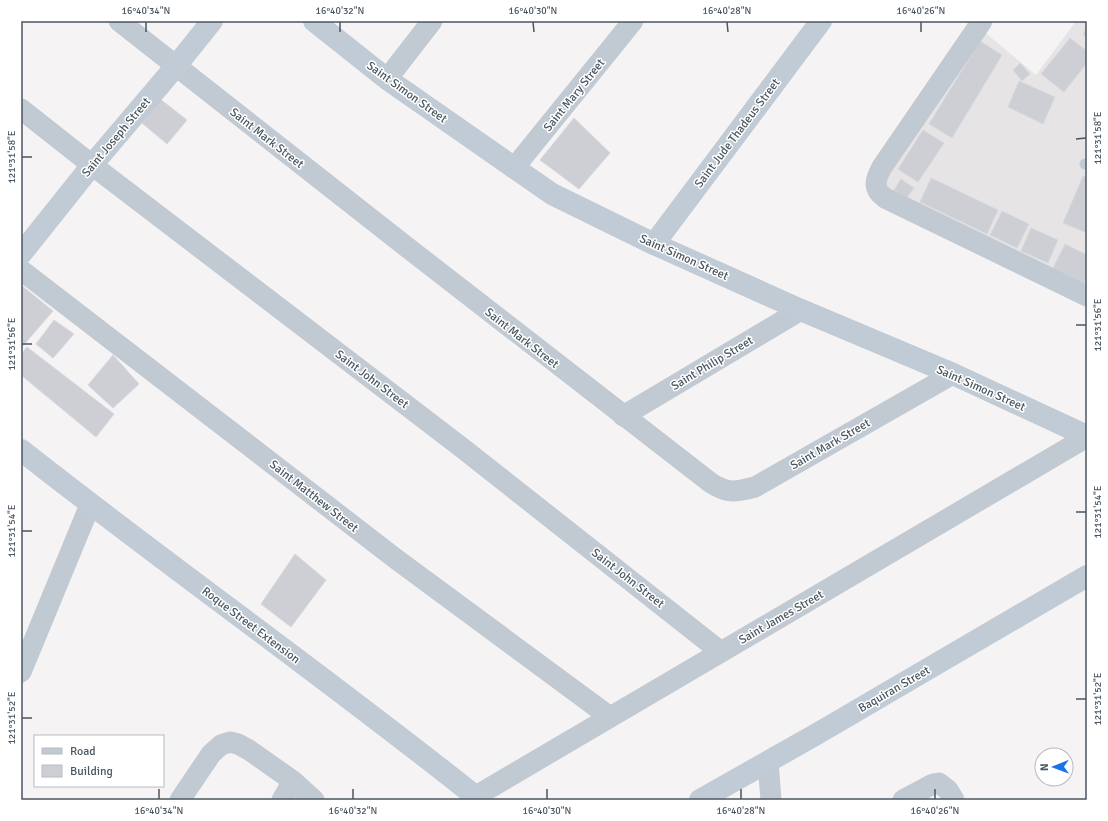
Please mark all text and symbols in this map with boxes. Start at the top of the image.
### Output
text: 16°40'34"N [122,5,170,17]
text: 16°40'32"N [316,5,364,17]
text: 16°40'30"N [509,5,557,17]
text: 16°40'28"N [703,5,751,17]
text: 16°40'26"N [897,5,945,17]
street label: Saint Mary Street [540,56,608,135]
street label: Saint Simon Street [364,58,450,127]
street label: Saint Jude Thadeus Street [691,76,783,191]
street label: Saint Joseph Street [79,95,154,180]
street label: Saint Mark Street [227,105,307,172]
text: 121°31'58"E [1092,111,1104,165]
text: 121°31'58"E [6,130,18,184]
street label: Saint Simon Street [637,231,731,284]
text: 121°31'56"E [1092,298,1104,352]
street label: Saint Mark Street [482,305,562,372]
text: 121°31'56"E [6,317,18,371]
street label: Saint Philip Street [669,333,756,394]
street label: Saint John Street [332,347,411,412]
street label: Saint Simon Street [934,362,1028,415]
street label: Saint Mark Street [788,416,873,473]
street label: Saint Matthew Street [266,457,361,536]
text: 121°31'54"E [1092,485,1104,539]
text: 121°31'54"E [6,504,18,558]
street label: Saint John Street [588,545,667,611]
street label: Roque Street Extension [199,584,303,667]
street label: Saint James Street [736,587,826,648]
street label: Baquiran Street [856,663,933,716]
text: 121°31'52"E [1092,672,1104,726]
text: 121°31'52"E [6,691,18,745]
legend [34,735,164,787]
text: Road [70,744,96,759]
north arrow [1034,747,1074,787]
text: N [1038,763,1051,771]
text: Building [70,764,113,779]
text: 16°40'34"N [135,805,183,817]
text: 16°40'32"N [329,805,377,817]
text: 16°40'30"N [523,805,571,817]
text: 16°40'28"N [717,805,765,817]
text: 16°40'26"N [911,805,959,817]

